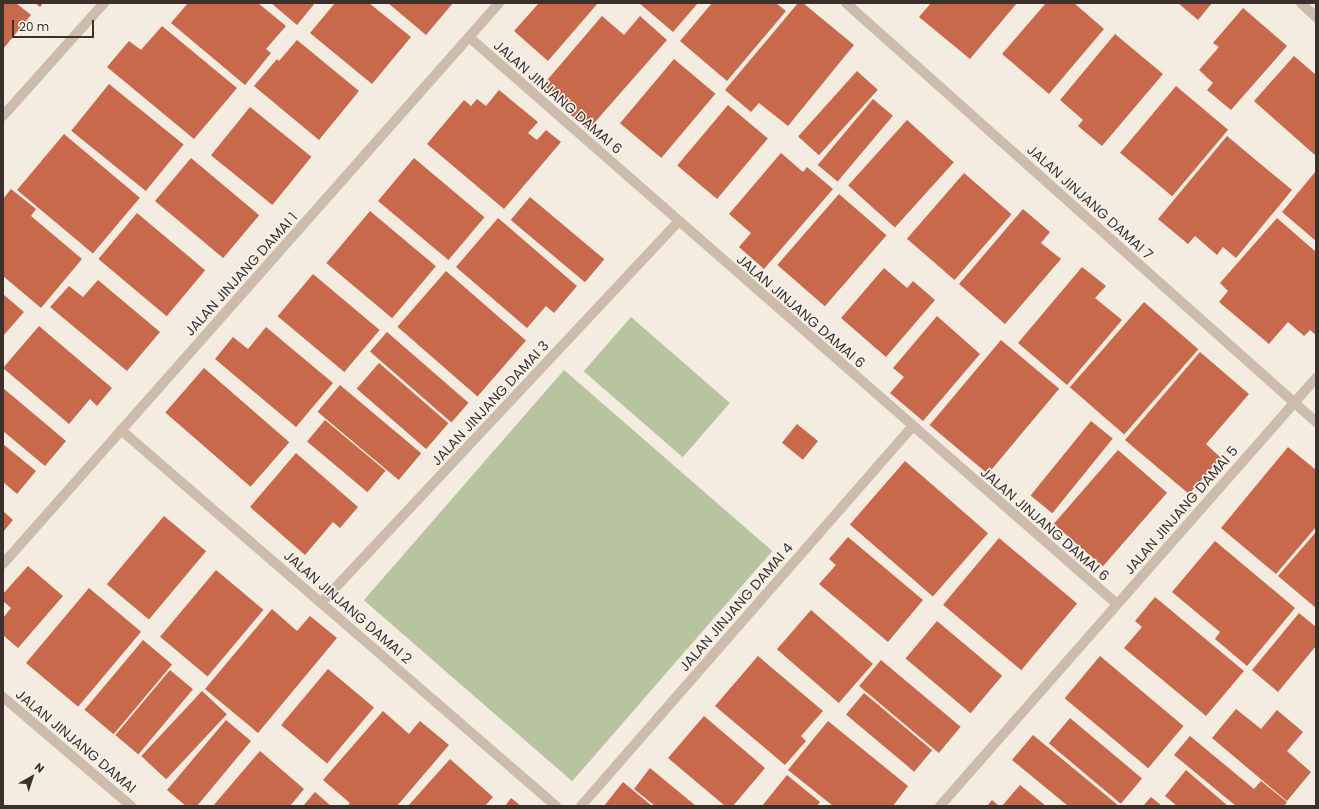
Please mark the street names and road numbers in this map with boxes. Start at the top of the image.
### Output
street label: JALAN JINJANG DAMAI 6 [490,37,626,157]
street label: JALAN JINJANG DAMAI 7 [1024,141,1156,263]
street label: JALAN JINJANG DAMAI 1 [181,209,301,339]
street label: JALAN JINJANG DAMAI 6 [733,251,869,371]
street label: JALAN JINJANG DAMAI 3 [428,337,552,469]
street label: JALAN JINJANG DAMAI 5 [1121,442,1241,578]
street label: JALAN JINJANG DAMAI 6 [977,464,1113,584]
street label: JALAN JINJANG DAMAI 4 [676,539,796,675]
street label: JALAN JINJANG DAMAI 2 [281,547,415,667]
street label: JALAN JINJANG DAMAI [12,686,140,796]

